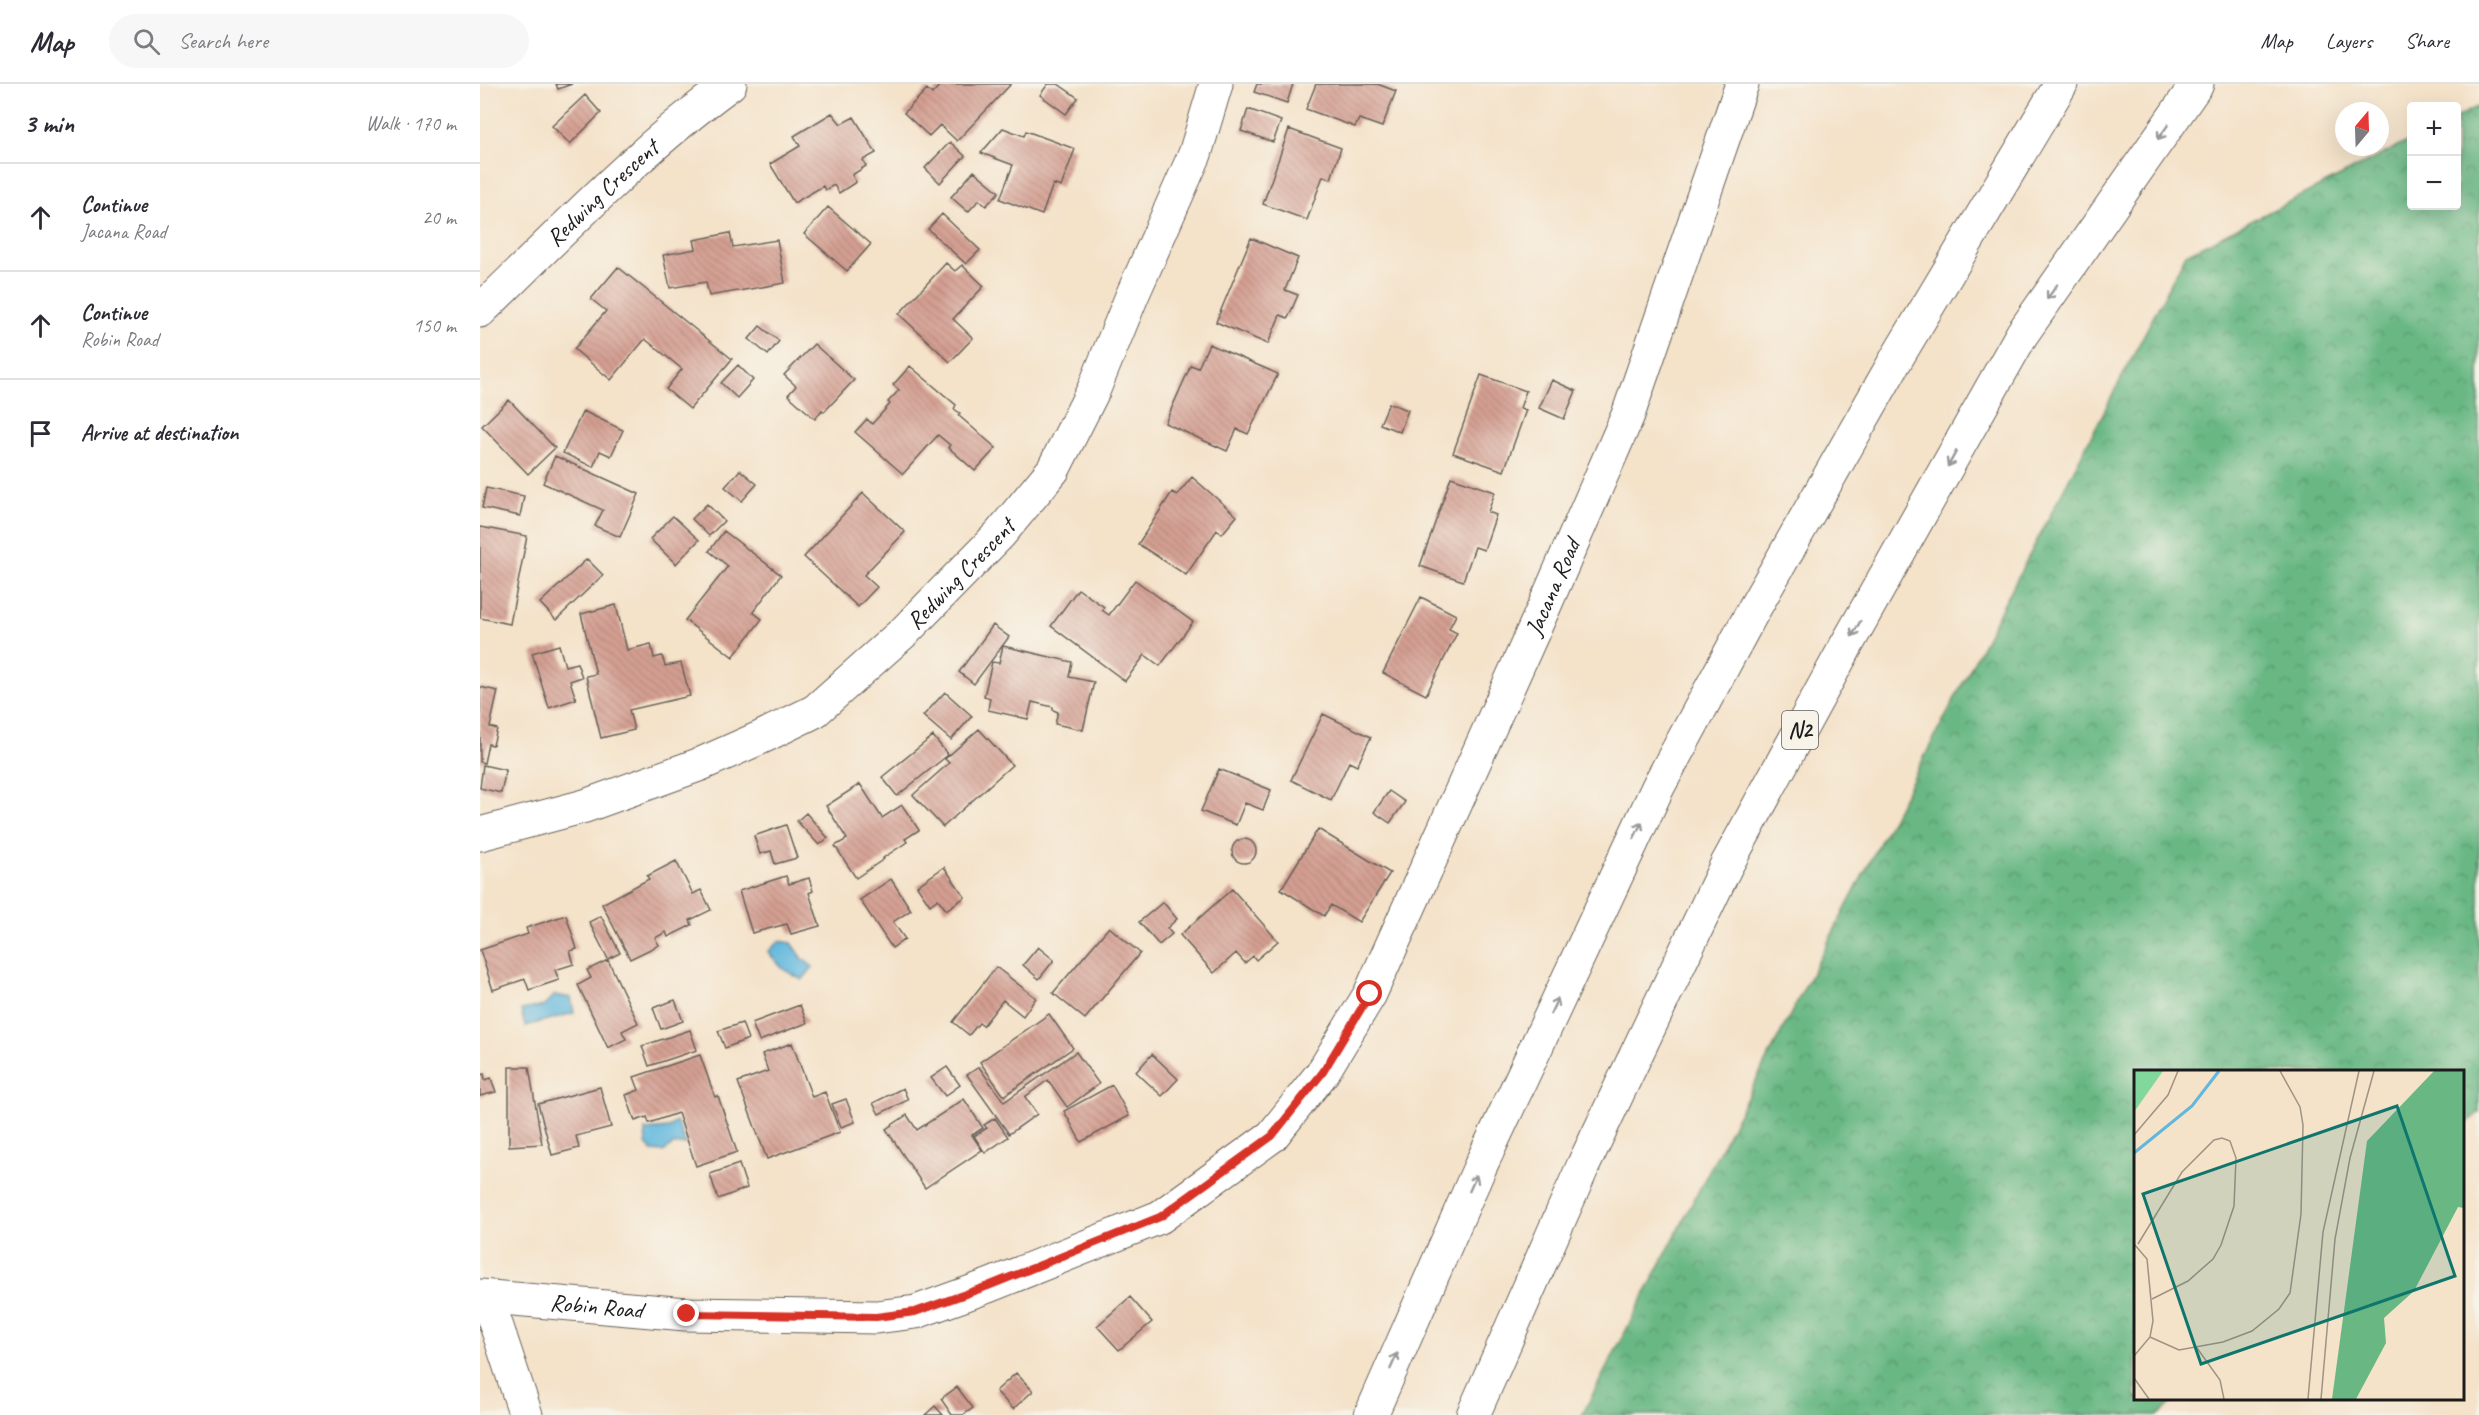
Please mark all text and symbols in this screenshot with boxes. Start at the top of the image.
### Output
search box [109,14,529,68]
text: Map [30,24,73,59]
icon: search [130,25,163,58]
text: Search here [178,27,268,55]
text: Map [2260,28,2293,54]
text: Layers [2326,28,2372,54]
text: Share [2405,28,2449,54]
north arrow [2335,102,2389,156]
map controls [2407,102,2461,210]
button: + [2407,102,2461,156]
text: 3 min [24,107,74,140]
text: Walk · 170 m [366,111,456,136]
one-way arrow [2157,123,2169,140]
street label: Redwing Crescent [540,131,667,253]
button: − [2407,156,2461,210]
text: Continue [81,191,147,219]
icon: ahead [24,201,57,234]
text: 20 m [422,205,456,230]
text: Jacana Road [81,219,166,244]
one-way arrow [2046,283,2058,299]
text: Continue [81,299,147,327]
icon: ahead [24,309,57,342]
text: 150 m [413,313,456,338]
text: Robin Road [81,327,159,352]
icon: arrive [24,417,57,450]
text: Arrive at destination [81,419,238,447]
one-way arrow [1945,450,1957,467]
street label: Redwing Crescent [900,510,1023,636]
street label: Jacana Road [1518,531,1588,641]
one-way arrow [1850,620,1862,637]
road number: N2 [1782,711,1818,749]
one-way arrow [1632,821,1644,839]
route start [1356,980,1382,1006]
one-way arrow [1549,997,1561,1015]
inset map [2134,1070,2464,1400]
one-way arrow [1468,1174,1479,1193]
street label: Robin Road [549,1287,648,1325]
route end [673,1300,699,1326]
one-way arrow [1389,1353,1400,1371]

